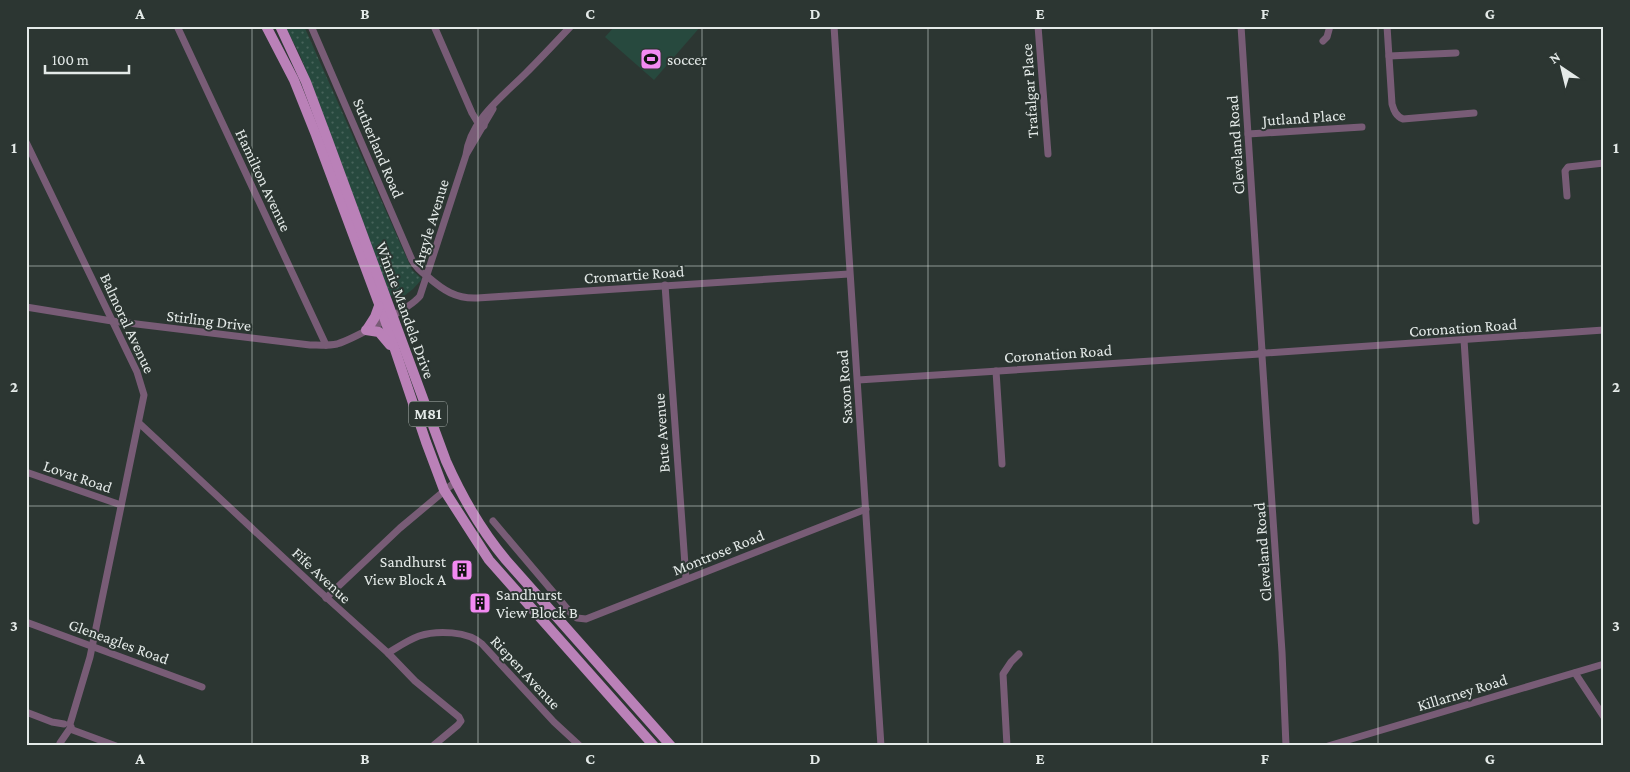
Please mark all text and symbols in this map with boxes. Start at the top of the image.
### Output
text: A [134,5,145,22]
text: B [360,5,370,22]
text: C [585,5,595,22]
text: D [809,5,821,22]
text: E [1035,5,1045,22]
text: F [1261,5,1270,22]
text: G [1485,5,1495,22]
scale bar [45,42,129,74]
north arrow [1538,42,1588,92]
street label: Trafalgar Place [1018,43,1042,139]
sports icon: soccer [639,47,663,71]
text: N [1546,48,1563,67]
place label: soccer [667,51,707,68]
text: 100 m [52,52,89,68]
street label: Cleveland Road [1224,94,1247,195]
street label: Sutherland Road [350,96,407,201]
street label: Jutland Place [1260,106,1346,130]
street label: Hamilton Avenue [232,126,295,234]
text: 1 [11,139,17,156]
text: 1 [1613,139,1619,156]
street label: Argyle Avenue [409,177,453,269]
street label: Winnie Mandela Drive [373,240,438,381]
street label: Cromartie Road [583,262,685,286]
street label: Balmoral Avenue [97,271,158,376]
street label: Stirling Drive [166,307,252,335]
street label: Coronation Road [1409,315,1518,340]
street label: Coronation Road [1004,341,1113,366]
street label: Saxon Road [833,349,856,425]
text: 2 [10,378,18,395]
text: 2 [1612,378,1620,395]
street label: Bute Avenue [650,393,673,473]
road number: M81 [409,402,447,426]
street label: Lovat Road [41,457,115,496]
street label: Cleveland Road [1251,501,1274,602]
street label: Montrose Road [670,526,767,579]
street label: Fife Avenue [289,544,354,607]
place label: Sandhurst View Block A [364,553,447,588]
building icon: Sandhurst View Block A [450,558,474,582]
place label: Sandhurst View Block B [496,586,578,621]
building icon: Sandhurst View Block B [468,591,492,615]
street label: Gleneagles Road [66,616,172,669]
text: 3 [10,617,18,634]
text: 3 [1612,617,1620,634]
street label: Riepen Avenue [487,632,564,713]
street label: Killarney Road [1415,671,1510,715]
text: A [134,750,145,767]
text: B [360,750,370,767]
text: C [585,750,595,767]
text: D [809,750,821,767]
text: E [1035,750,1045,767]
text: F [1261,750,1270,767]
text: G [1485,750,1495,767]

